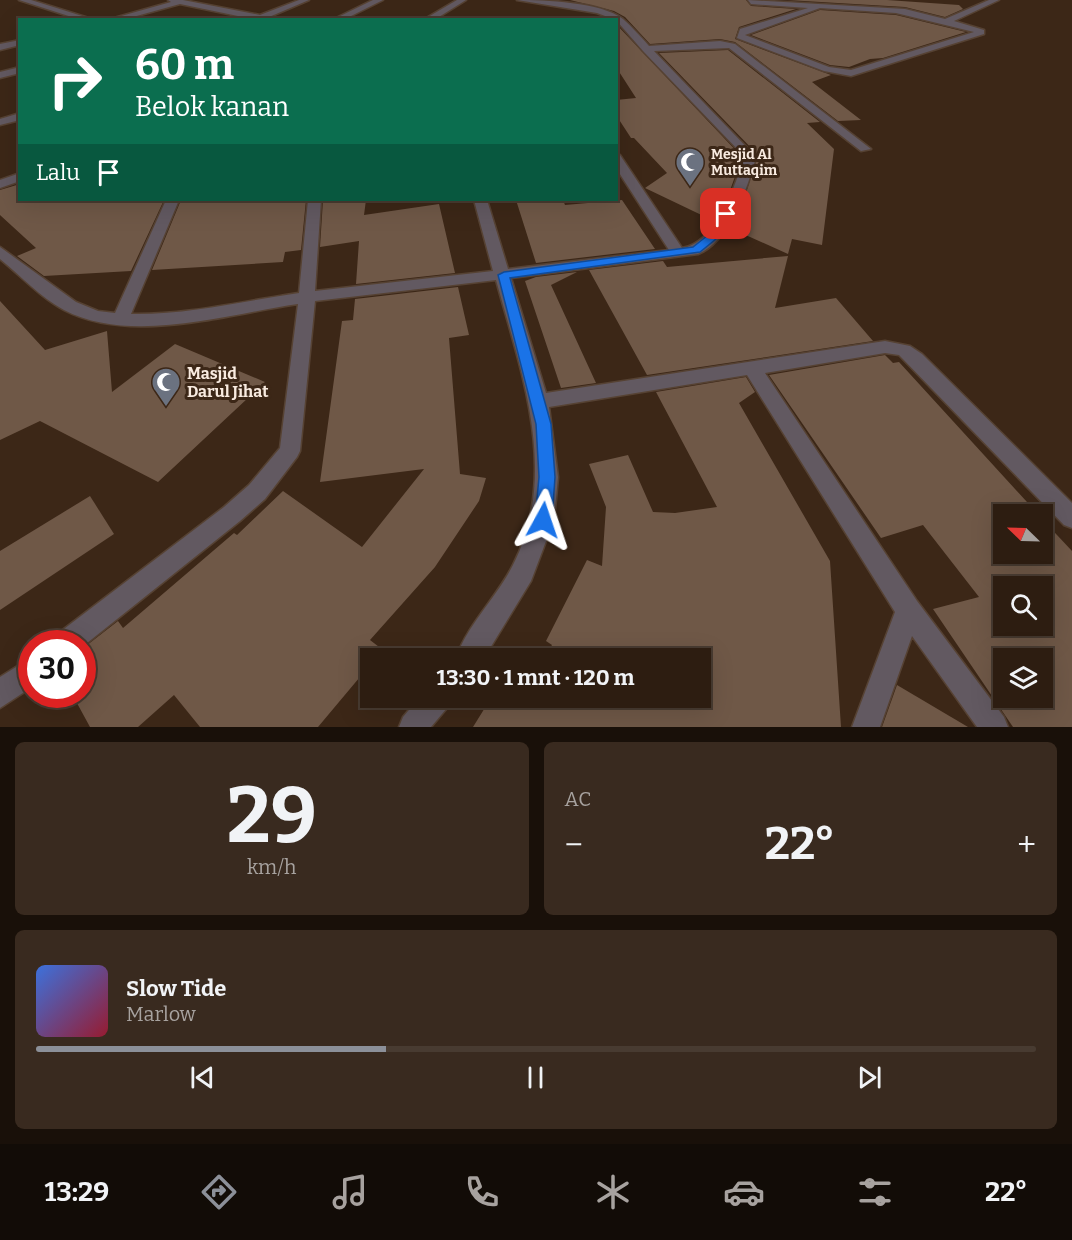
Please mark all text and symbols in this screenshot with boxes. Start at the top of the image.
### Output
text: 60 m [135,40,234,90]
icon: right [36,42,114,120]
text: Belok kanan [135,91,289,123]
mosque icon: Mesjid Al Muttaqim [674,146,706,188]
place label: Mesjid Al Muttaqim [711,146,778,179]
icon: arrive [92,156,125,189]
text: Lalu [36,159,80,186]
pin [700,188,751,239]
icon: arrive [709,197,742,230]
place label: Masjid Darul Jihat [187,364,269,401]
mosque icon: Masjid Darul Jihat [150,366,182,408]
position arrow [511,488,575,552]
north arrow [993,504,1053,564]
map controls [993,504,1053,708]
button: search [993,576,1053,636]
speed limit sign: 30 [18,630,96,708]
button: layers [993,648,1053,708]
text: 13:30 · 1 mnt · 120 m [436,664,635,691]
text: 29 [227,769,317,863]
text: AC [565,787,591,811]
text: 22° [765,817,835,871]
text: − [565,825,583,865]
text: + [1017,825,1036,865]
text: km/h [247,855,297,879]
text: Slow Tide [126,975,226,1002]
text: Marlow [126,1002,196,1026]
icon: previous [186,1061,219,1094]
icon: pause [519,1061,552,1094]
icon: next [853,1061,886,1094]
icon: directions [198,1171,240,1213]
icon: music [329,1171,371,1213]
icon: phone [461,1171,503,1213]
icon: climate [592,1171,634,1213]
icon: car [723,1171,765,1213]
icon: filters [854,1171,896,1213]
text: 13:29 [45,1176,109,1208]
text: 22° [985,1176,1027,1208]

